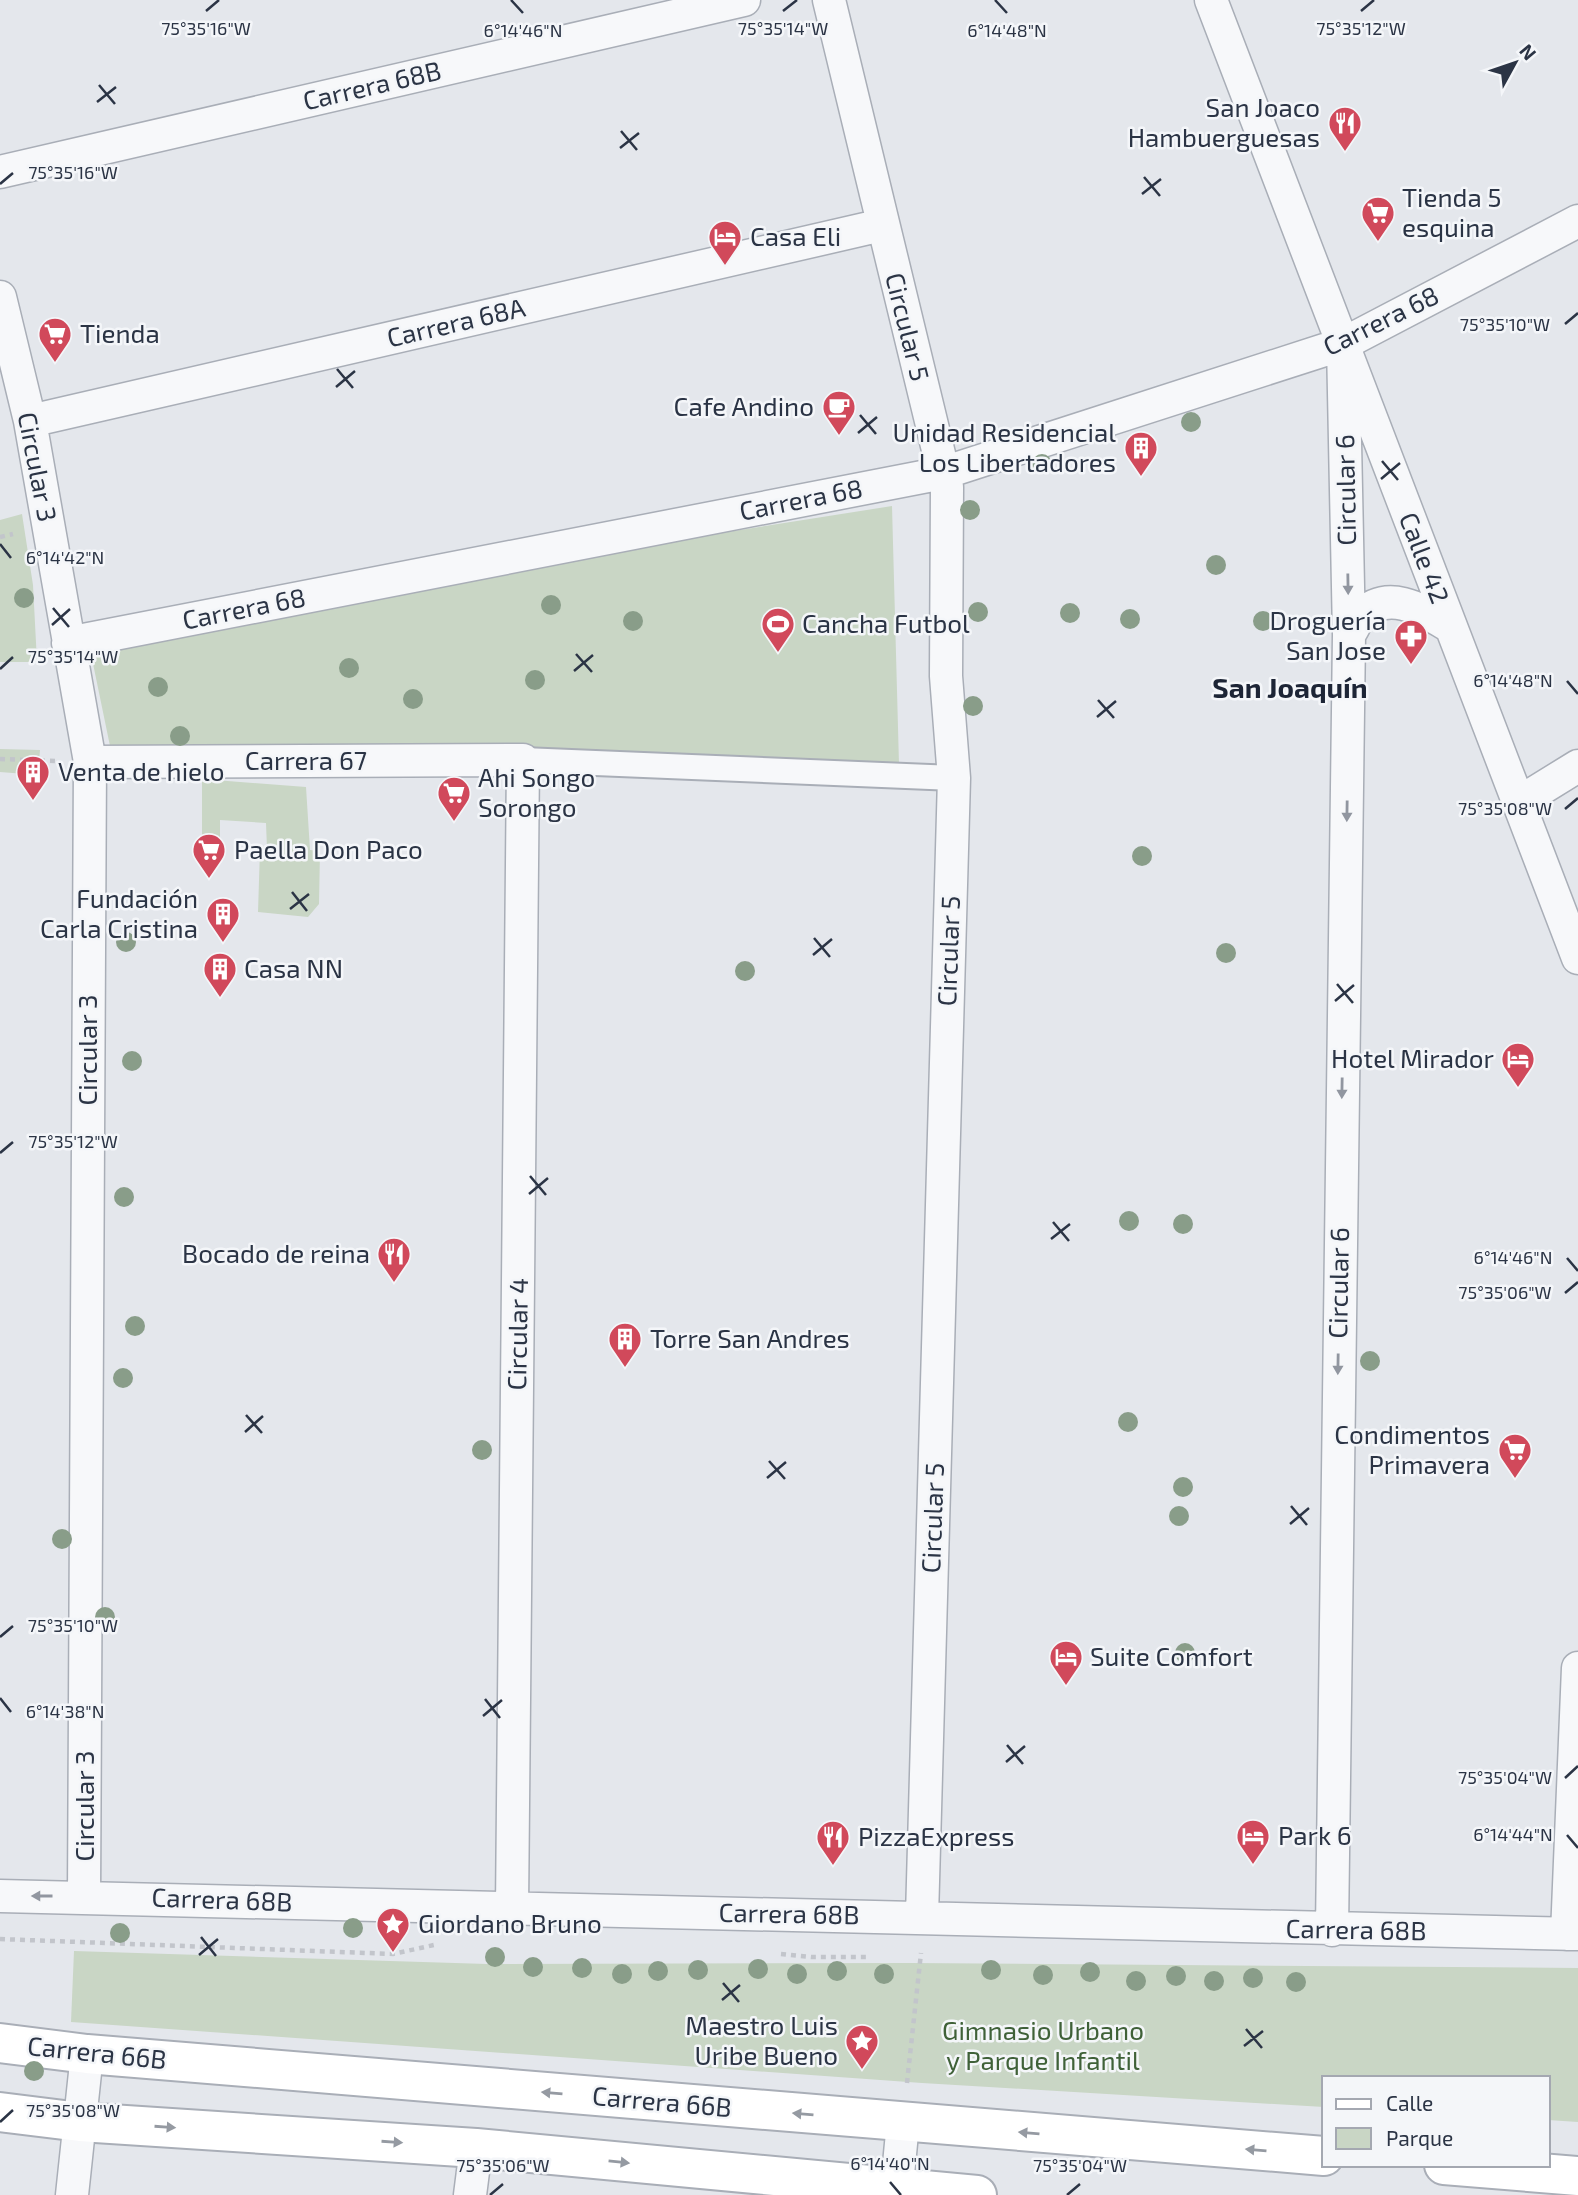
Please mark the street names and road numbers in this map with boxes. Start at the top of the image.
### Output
street label: Carrera 68B [300,54,444,115]
street label: Circular 5 [880,269,937,384]
street label: Carrera 68 [1317,278,1443,361]
street label: Carrera 68A [384,291,528,352]
street label: Circular 3 [13,409,64,524]
street label: Circular 6 [1328,434,1361,546]
street label: Carrera 68 [737,471,865,526]
street label: Calle 42 [1394,508,1457,607]
street label: Carrera 68 [180,580,308,635]
street label: Carrera 67 [245,744,367,775]
street label: Circular 5 [930,895,965,1007]
street label: Circular 3 [71,994,102,1106]
street label: Circular 6 [1321,1227,1354,1339]
street label: Circular 4 [500,1277,533,1391]
street label: Circular 5 [914,1462,949,1574]
street label: Circular 3 [68,1750,99,1862]
street label: Carrera 68B [151,1881,293,1916]
street label: Carrera 68B [718,1896,860,1929]
street label: Carrera 68B [1285,1912,1427,1945]
street label: Carrera 66B [26,2029,168,2074]
street label: Carrera 66B [591,2079,733,2122]

